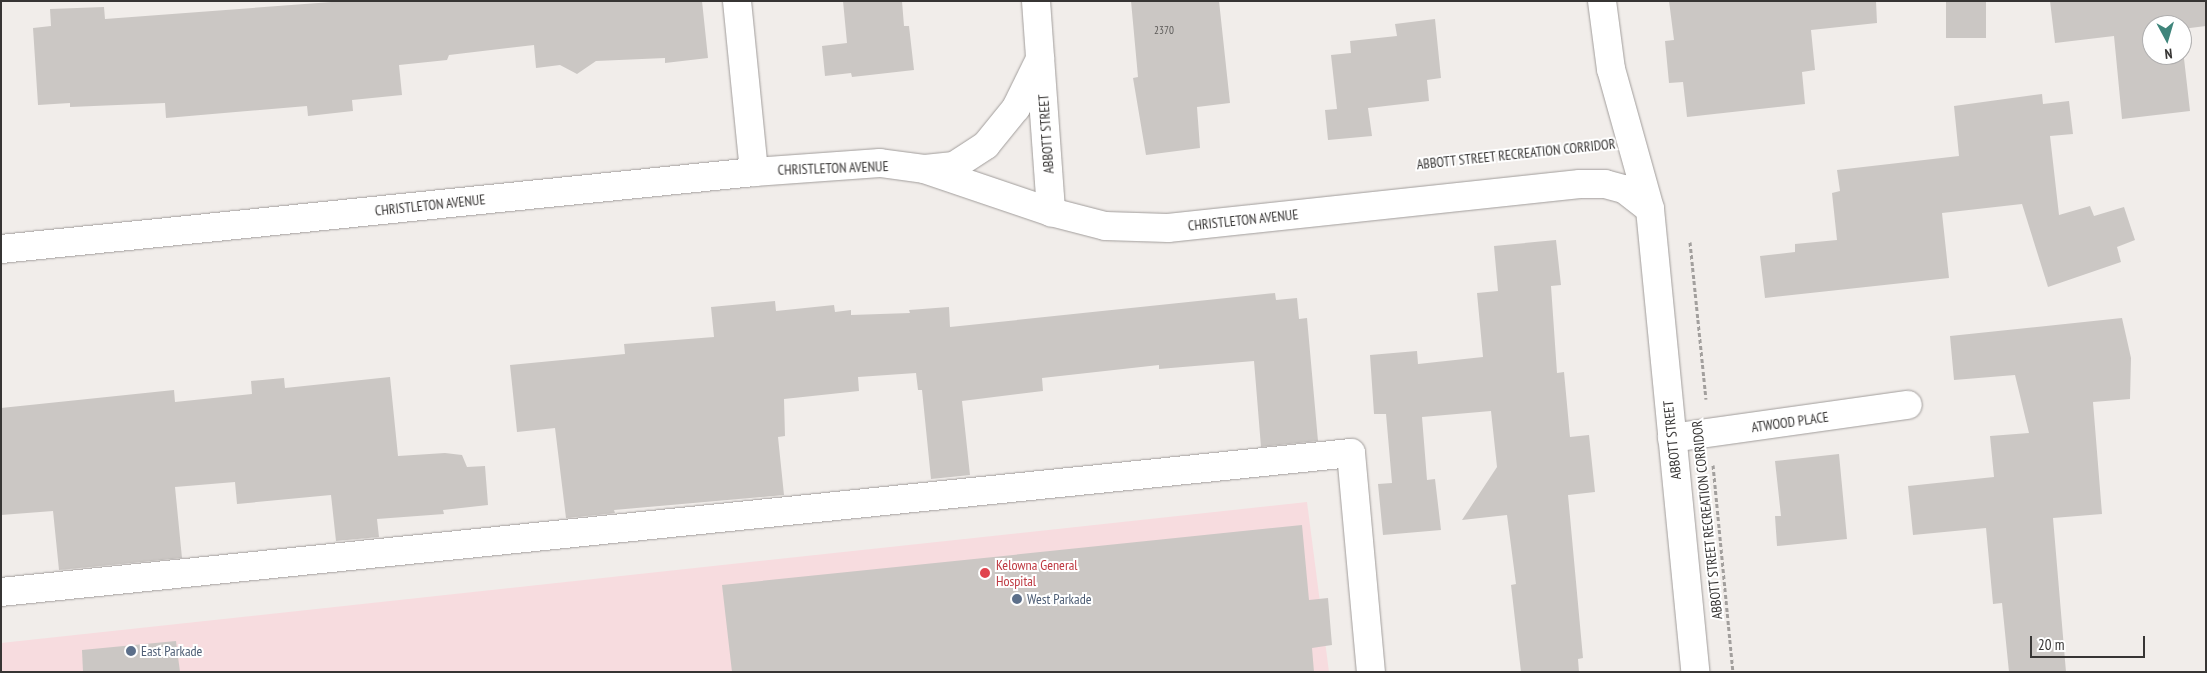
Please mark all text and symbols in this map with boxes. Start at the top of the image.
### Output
north arrow [2142,15,2192,65]
house number: 2370 [1154,23,1174,37]
text: N [2164,45,2173,63]
street label: ABBOTT STREET [1035,94,1057,174]
street label: ABBOTT STREET RECREATION CORRIDOR [1415,135,1617,173]
street label: CHRISTLETON AVENUE [777,158,889,178]
street label: CHRISTLETON AVENUE [374,191,486,219]
street label: CHRISTLETON AVENUE [1187,206,1299,234]
street label: ABBOTT STREET [1659,399,1685,481]
street label: ATWOOD PLACE [1750,408,1830,436]
street label: ABBOTT STREET RECREATION CORRIDOR [1688,419,1726,621]
place label: Kelowna General Hospital [996,557,1078,590]
marker: Kelowna General Hospital [978,566,992,580]
place label: West Parkade [1027,591,1091,607]
marker: West Parkade [1011,593,1023,605]
scale bar [2032,626,2147,658]
text: 20 m [2038,635,2064,654]
place label: East Parkade [141,643,202,659]
marker: East Parkade [125,645,137,657]

